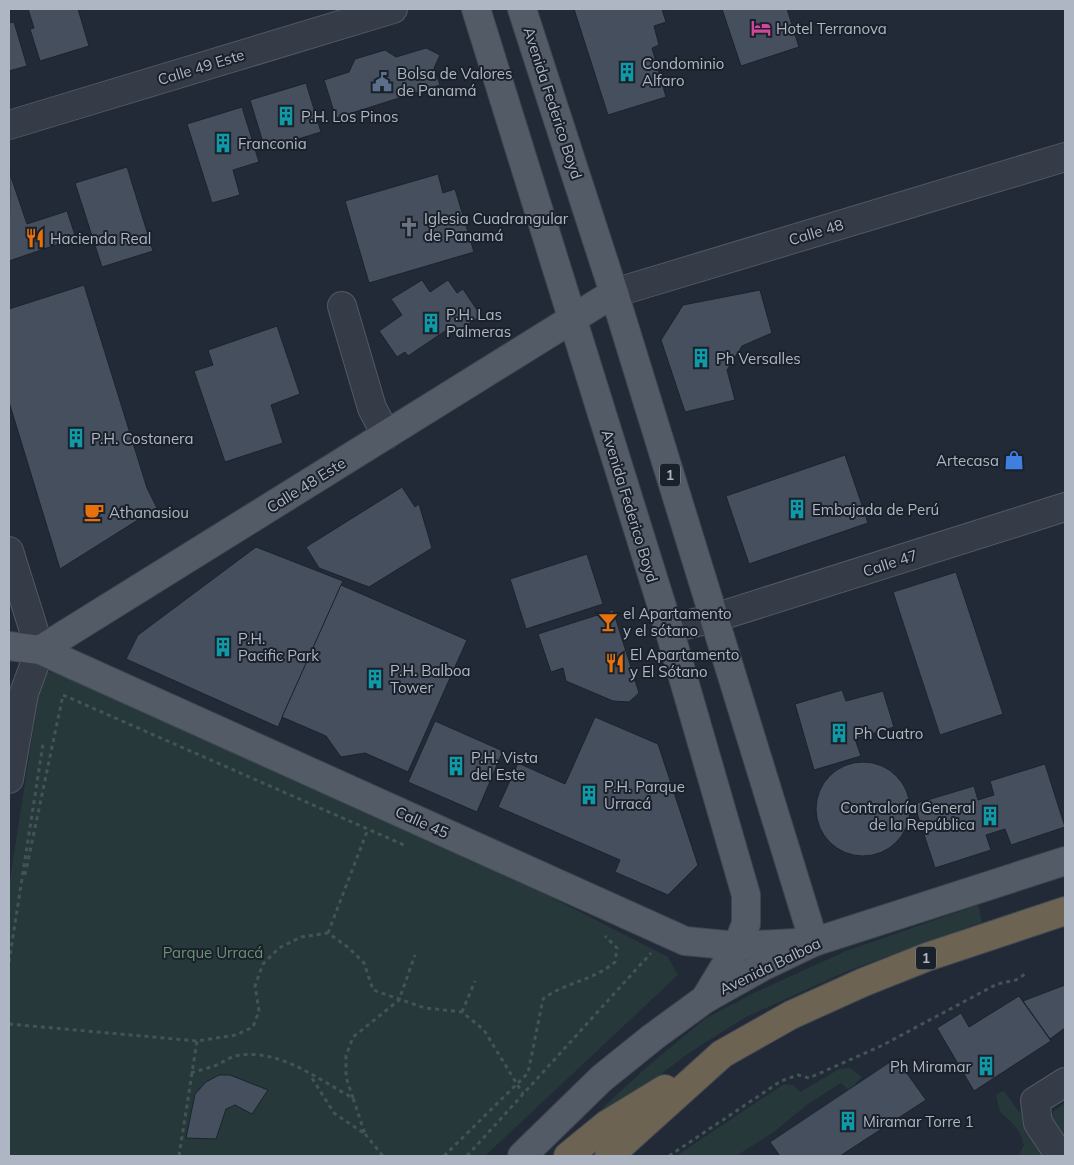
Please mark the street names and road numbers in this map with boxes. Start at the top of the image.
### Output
street label: Avenida Federico Boyd [519,25,587,181]
street label: Calle 49 Este [155,45,247,89]
street label: Calle 48 [786,215,846,249]
street label: Avenida Federico Boyd [598,427,662,585]
street label: Calle 48 Este [263,453,349,517]
road number: 1 [660,464,680,486]
street label: Calle 47 [860,545,920,581]
street label: Calle 45 [392,802,452,842]
street label: Avenida Balboa [716,933,824,999]
road number: 1 [916,946,936,970]

